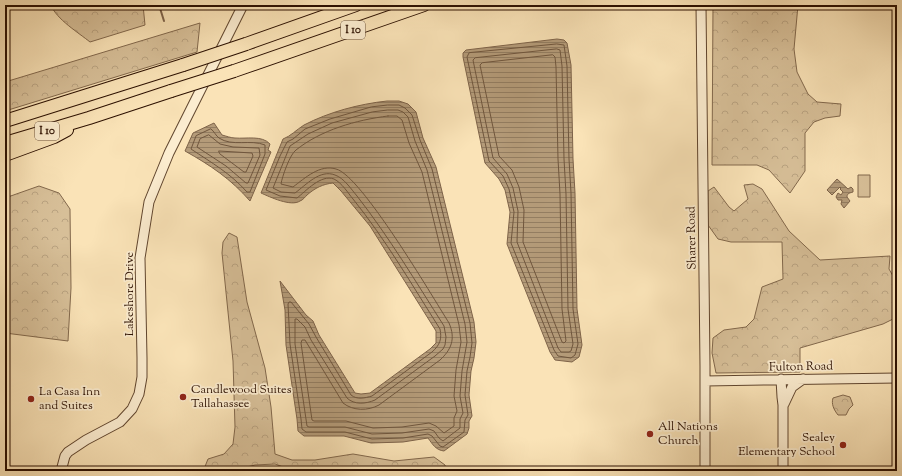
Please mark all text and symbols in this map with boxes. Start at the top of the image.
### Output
road number: I 10 [341,21,365,39]
road number: I 10 [35,122,59,140]
street label: Sharer Road [682,206,702,270]
street label: Lakeshore Drive [121,251,139,336]
street label: Fulton Road [769,357,833,377]
place label: Candlewood Suites Tallahassee [191,381,292,413]
place label: La Casa Inn and Suites [39,383,100,415]
marker: Candlewood Suites Tallahassee [178,392,188,402]
marker: La Casa Inn and Suites [26,394,36,404]
place label: All Nations Church [658,418,718,450]
marker: All Nations Church [645,429,655,439]
place label: Sealey Elementary School [738,429,836,461]
marker: Sealey Elementary School [838,440,848,450]

